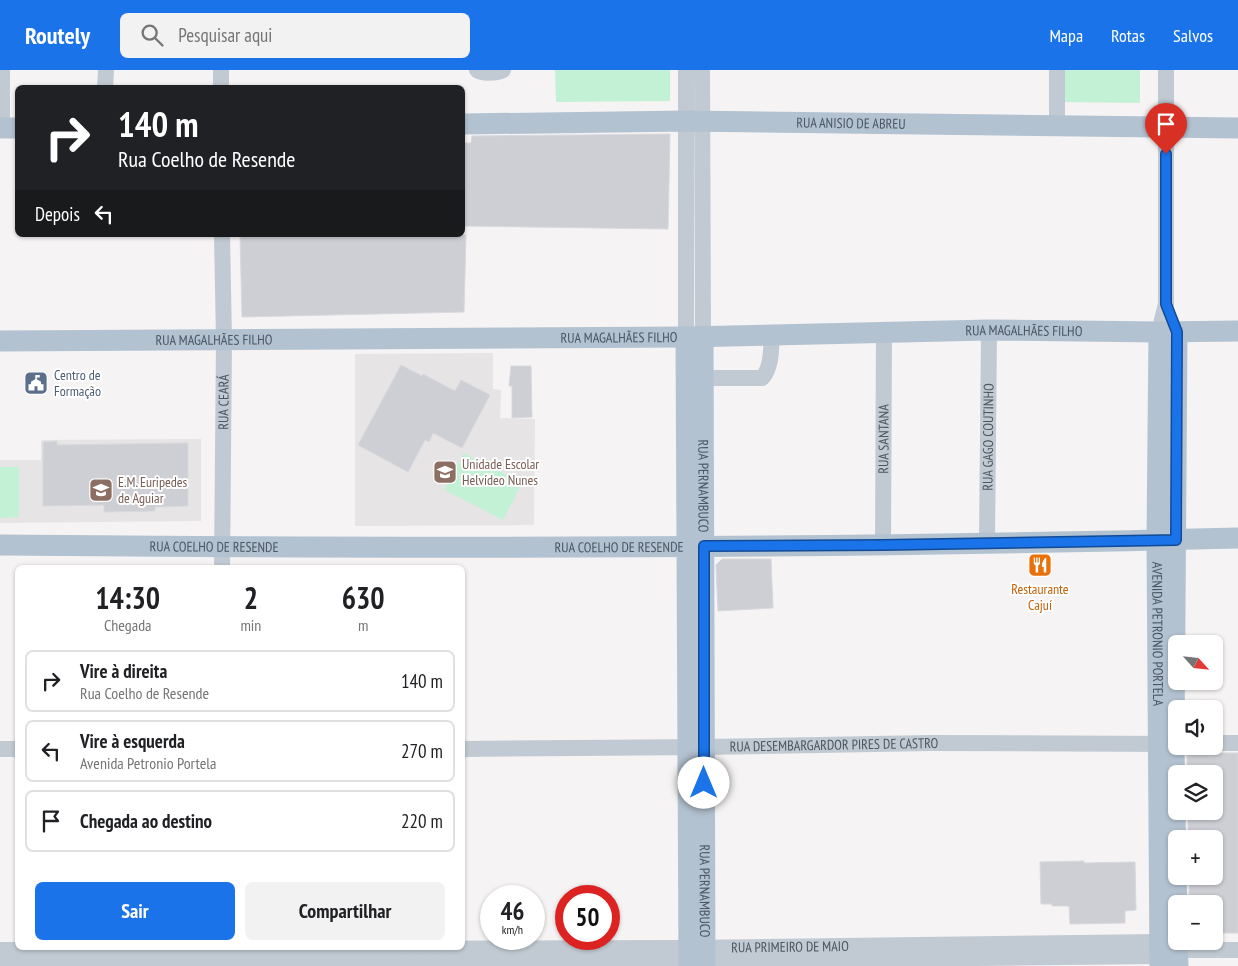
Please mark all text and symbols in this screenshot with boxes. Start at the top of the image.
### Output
search box [120,13,470,58]
text: Routely [25,20,90,51]
icon: search [138,21,166,49]
text: Pesquisar aqui [178,23,273,47]
text: Mapa [1049,24,1083,47]
text: Rotas [1111,24,1145,47]
text: Salvos [1173,24,1213,47]
text: 140 m [118,101,199,147]
pin [1145,103,1187,154]
icon: right [35,105,100,170]
icon: arrive [1152,110,1180,138]
street label: RUA ANISIO DE ABREU [796,113,906,133]
text: Rua Coelho de Resende [118,145,295,173]
icon: left [90,200,118,228]
text: Depois [35,202,80,226]
street label: RUA MAGALHÃES FILHO [965,321,1083,340]
street label: RUA MAGALHÃES FILHO [560,328,678,347]
street label: RUA MAGALHÃES FILHO [155,330,273,349]
place label: Centro de Formação [54,366,101,400]
public building icon: Centro de Formação [23,370,49,396]
street label: RUA CEARÁ [214,374,233,430]
street label: RUA GAGO COUTINHO [978,383,998,491]
street label: RUA SANTANA [874,404,893,474]
street label: RUA PERNAMBUCO [694,439,713,533]
place label: Unidade Escolar Helvídeo Nunes [462,455,539,489]
school or university icon: Unidade Escolar Helvídeo Nunes [432,459,458,485]
place label: E.M. Euripedes de Aguiar [118,473,188,507]
school or university icon: E.M. Euripedes de Aguiar [88,477,114,503]
street label: RUA COELHO DE RESENDE [149,537,279,556]
street label: RUA COELHO DE RESENDE [554,538,684,556]
restaurant icon: Restaurante Cajuí [1027,552,1053,578]
street label: AVENIDA PETRONIO PORTELA [1148,562,1167,707]
text: 14:30 [95,578,160,617]
text: 2 [244,578,258,617]
text: 630 [342,578,385,617]
place label: Restaurante Cajuí [1011,580,1069,614]
text: Chegada [104,615,151,635]
text: min [240,615,261,635]
text: m [358,615,368,635]
north arrow [1168,635,1222,690]
map controls [1168,635,1223,950]
text: Vire à direita [80,659,167,683]
icon: right [37,667,65,695]
text: 140 m [401,669,443,693]
text: Rua Coelho de Resende [80,683,209,703]
button: sound [1168,700,1223,755]
text: Vire à esquerda [80,729,185,753]
street label: RUA DESEMBARGARDOR PIRES DE CASTRO [729,734,939,756]
icon: left [37,737,65,765]
text: 270 m [401,739,443,763]
text: Avenida Petronio Portela [80,753,216,773]
position arrow [677,756,729,808]
button: layers [1168,765,1223,820]
icon: arrive [37,807,65,835]
text: Chegada ao destino [80,809,212,833]
text: 220 m [401,809,443,833]
button: + [1168,830,1223,885]
street label: RUA PERNAMBUCO [696,844,714,938]
button: Sair [35,882,235,940]
button: Compartilhar [245,882,445,940]
speed limit sign: 50 [555,885,620,950]
text: 46 [501,895,524,927]
button: − [1168,895,1223,950]
text: km/h [502,922,523,937]
street label: RUA PRIMEIRO DE MAIO [731,937,849,956]

